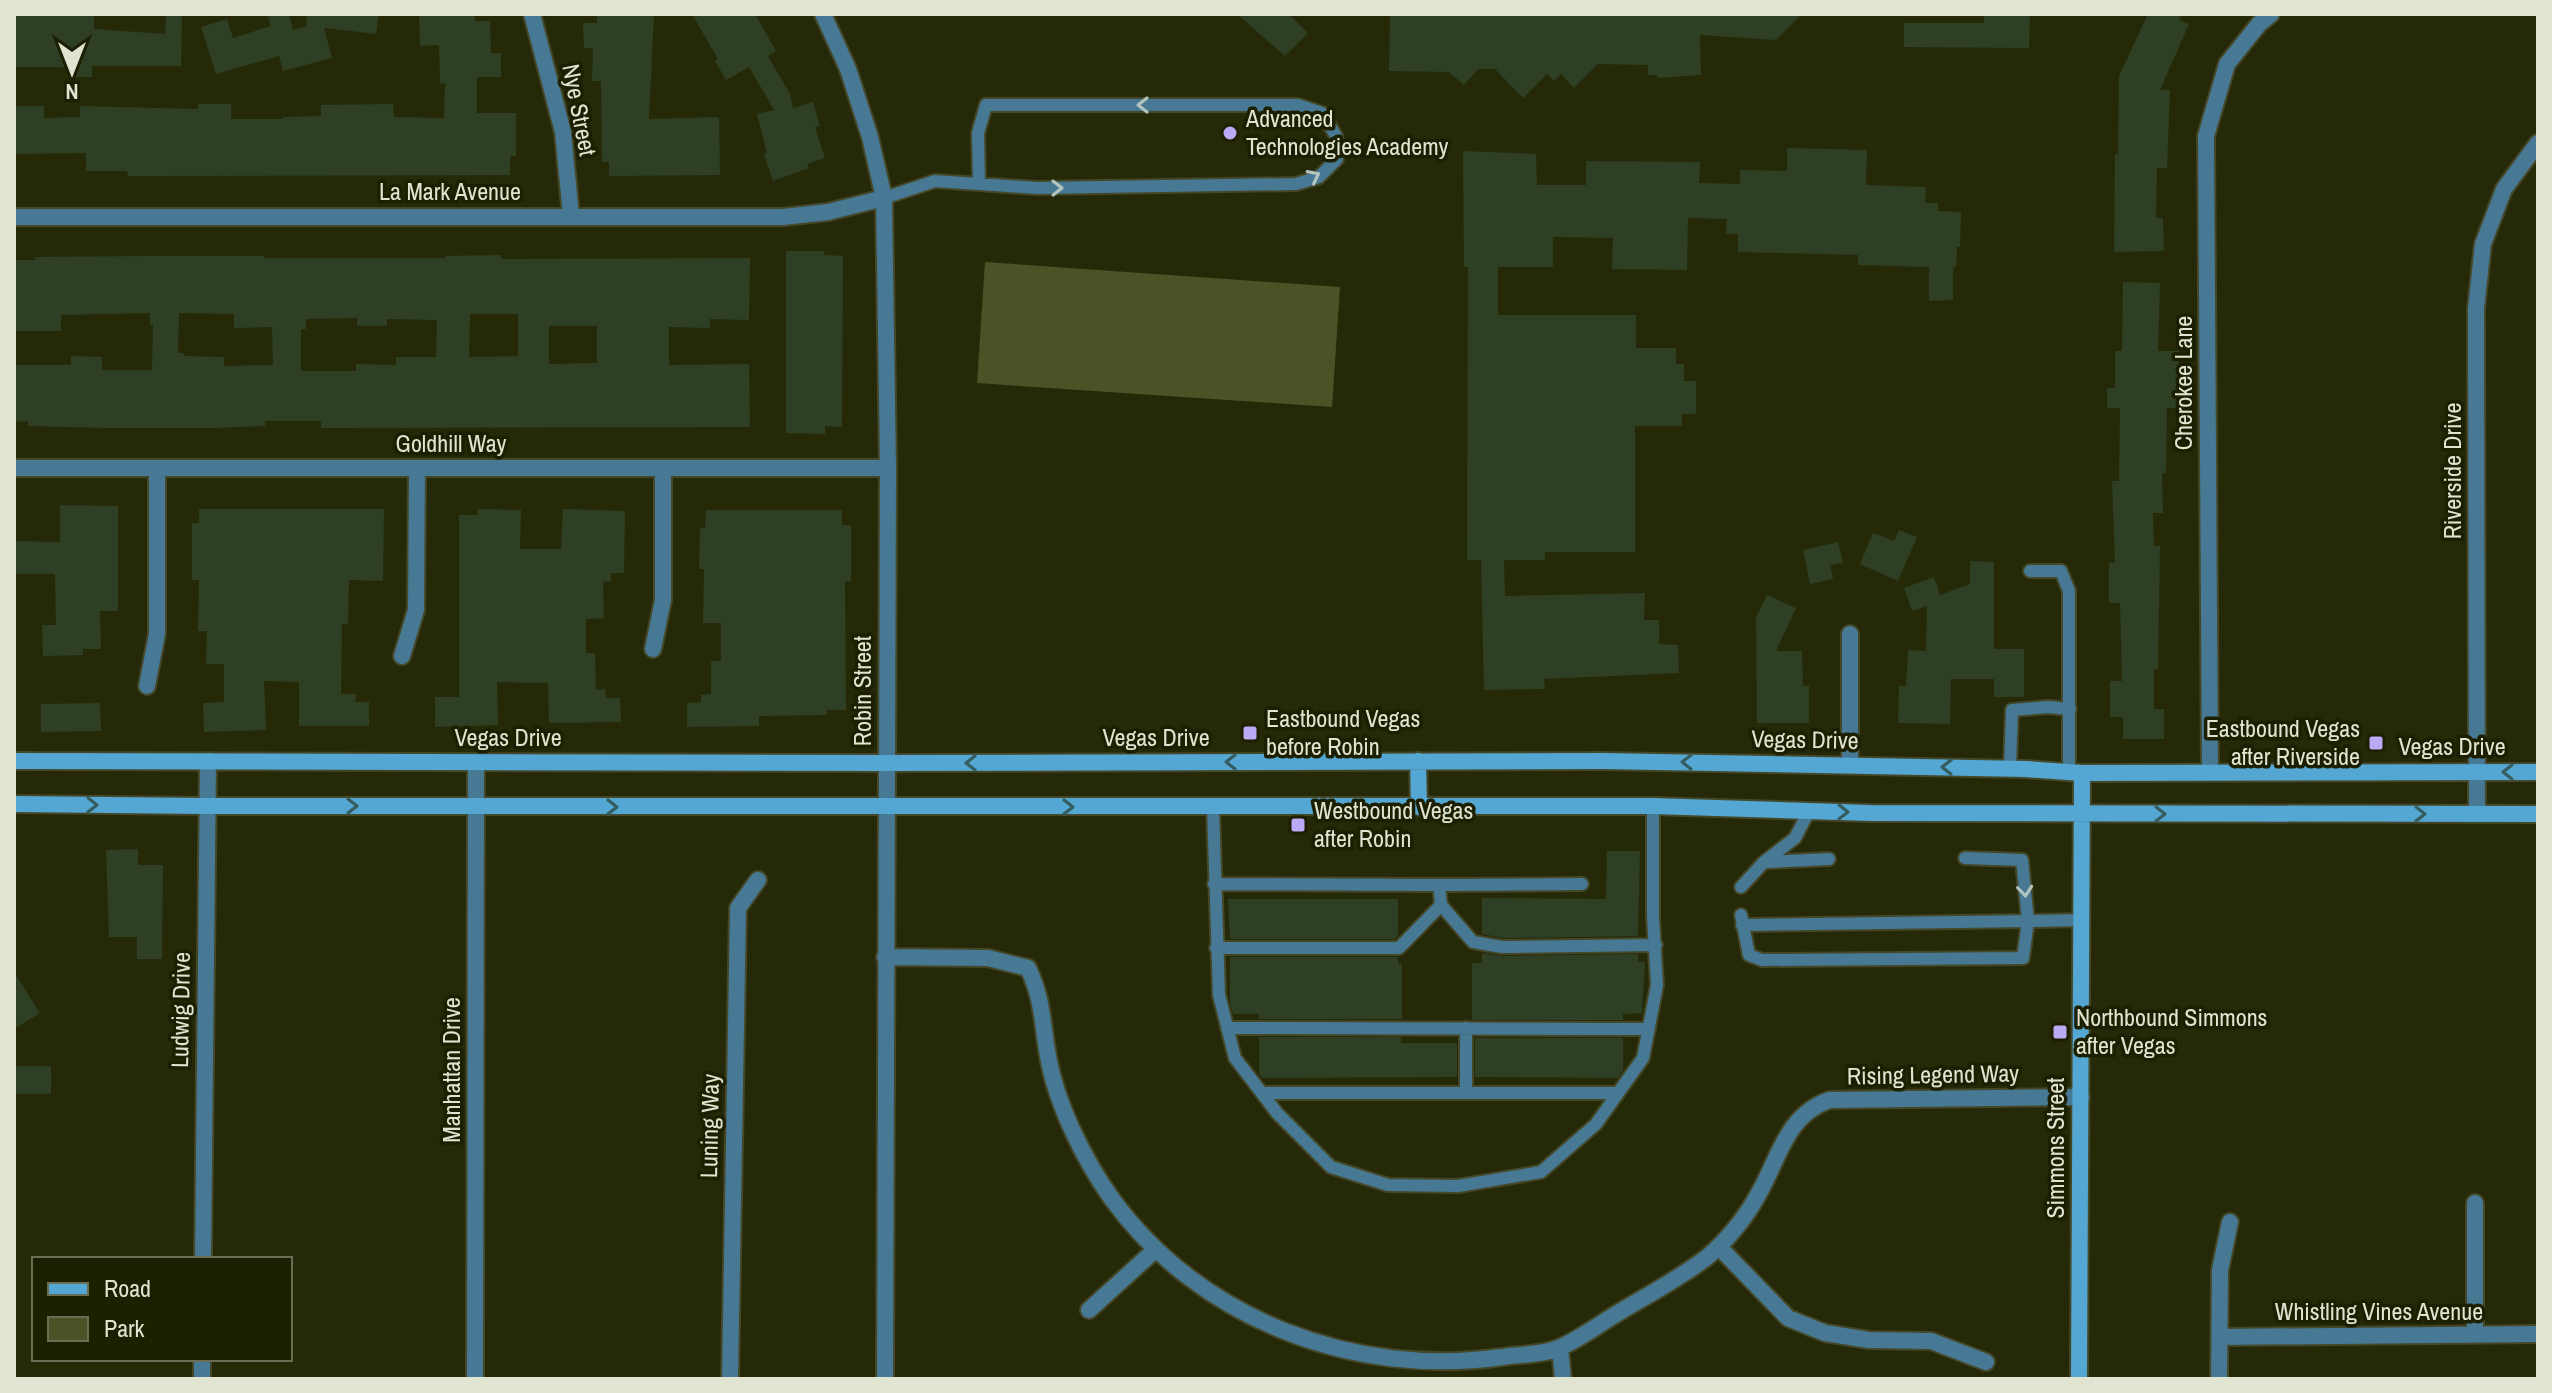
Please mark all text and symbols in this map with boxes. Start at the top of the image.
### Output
north arrow [32,32,112,112]
street label: Nye Street [555,61,605,159]
text: N [65,77,79,107]
one-way arrow [1136,96,1149,114]
place label: Advanced Technologies Academy [1245,102,1449,162]
marker: Advanced Technologies Academy [1221,124,1239,142]
one-way arrow [1306,170,1321,186]
street label: La Mark Avenue [379,175,521,207]
one-way arrow [1051,179,1064,196]
street label: Cherokee Lane [2167,316,2199,450]
street label: Riverside Drive [2436,403,2468,539]
street label: Goldhill Way [396,427,507,459]
street label: Robin Street [846,635,878,746]
place label: Eastbound Vegas before Robin [1266,702,1420,762]
place label: Eastbound Vegas after Riverside [2206,712,2360,772]
street label: Vegas Drive [454,721,562,753]
street label: Vegas Drive [1102,721,1210,753]
street label: Vegas Drive [1751,722,1859,756]
marker: Eastbound Vegas before Robin [1241,724,1259,742]
street label: Vegas Drive [2398,730,2506,762]
marker: Eastbound Vegas after Riverside [2367,734,2385,752]
one-way arrow [1224,753,1237,771]
one-way arrow [1680,753,1693,771]
one-way arrow [964,754,977,772]
one-way arrow [1940,759,1953,776]
one-way arrow [2501,763,2514,781]
place label: Westbound Vegas after Robin [1314,794,1473,854]
one-way arrow [86,796,99,814]
one-way arrow [346,797,359,815]
one-way arrow [606,798,619,816]
one-way arrow [1062,798,1075,816]
one-way arrow [1837,803,1850,821]
one-way arrow [2154,805,2167,823]
one-way arrow [2414,805,2427,823]
marker: Westbound Vegas after Robin [1289,816,1307,834]
one-way arrow [2017,885,2034,898]
street label: Ludwig Drive [163,952,197,1068]
street label: Manhattan Drive [435,997,467,1143]
place label: Northbound Simmons after Vegas [2076,1001,2267,1061]
marker: Northbound Simmons after Vegas [2051,1023,2069,1041]
street label: Rising Legend Way [1847,1056,2019,1091]
street label: Luning Way [692,1073,726,1178]
street label: Simmons Street [2039,1077,2071,1219]
legend [32,1257,292,1361]
text: Road [104,1272,151,1304]
street label: Whistling Vines Avenue [2275,1295,2483,1327]
text: Park [104,1312,145,1344]

